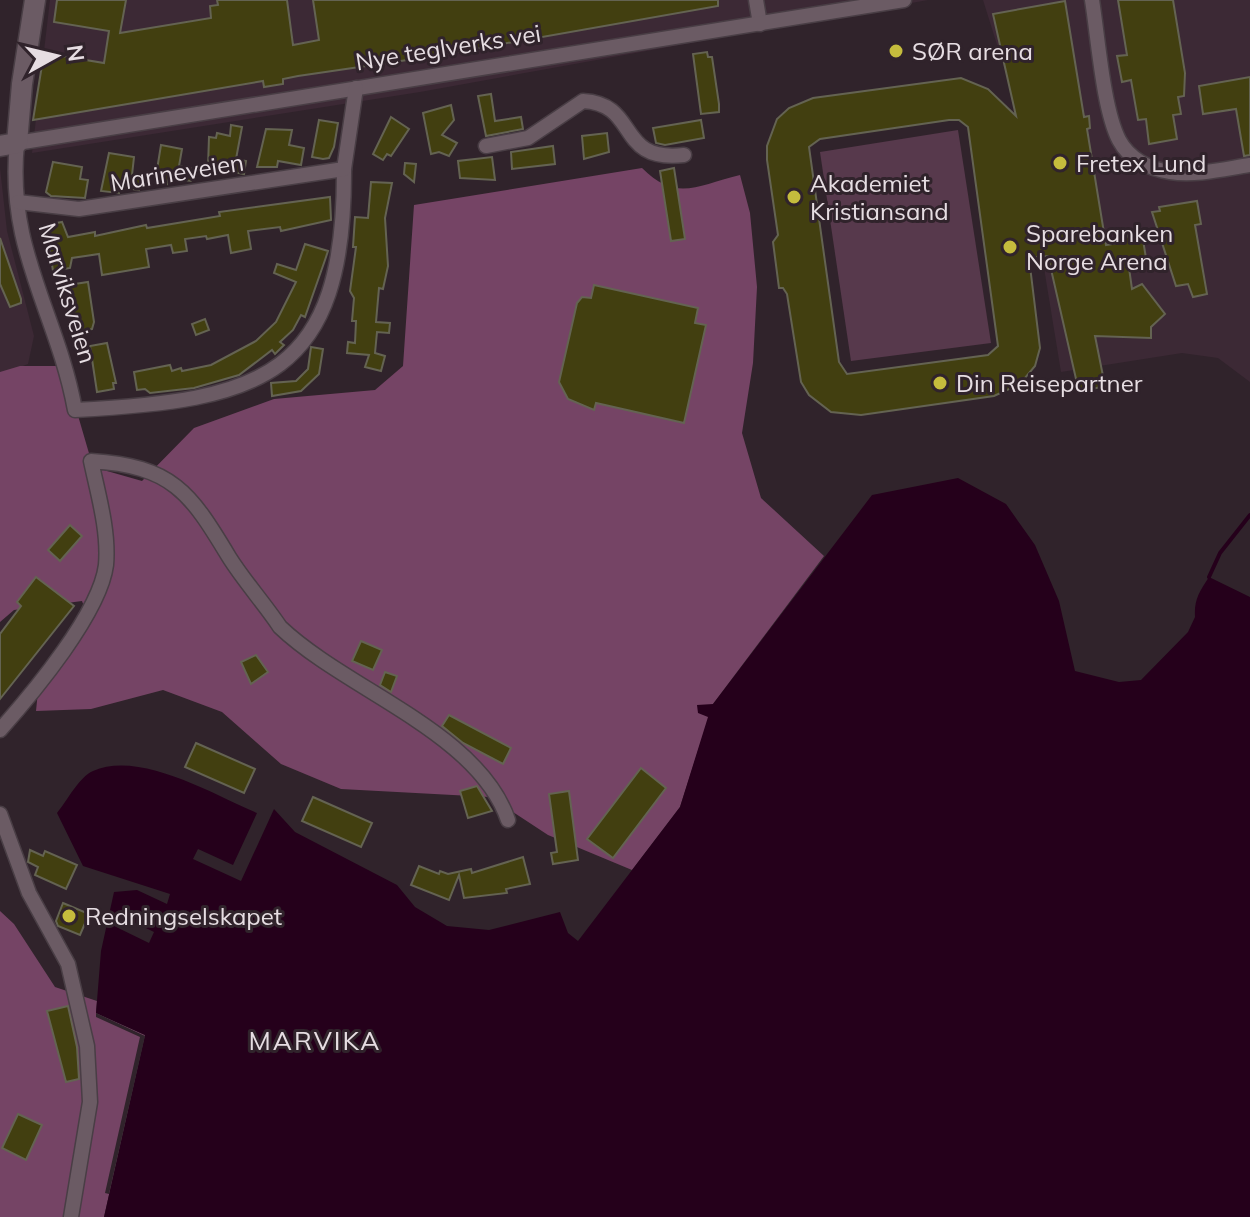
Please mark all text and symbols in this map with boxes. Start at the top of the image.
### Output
north arrow [16,16,96,96]
street label: Nye teglverks vei [353,18,543,76]
place label: SØR arena [912,36,1033,66]
marker: SØR arena [887,42,905,60]
text: N [61,43,91,63]
street label: Marineveien [108,147,246,197]
place label: Fretex Lund [1076,148,1206,178]
marker: Fretex Lund [1051,154,1069,172]
place label: Akademiet Kristiansand [810,168,949,226]
marker: Akademiet Kristiansand [785,188,803,206]
place label: Sparebanken Norge Arena [1026,218,1173,276]
street label: Marviksveien [32,219,104,367]
marker: Sparebanken Norge Arena [1001,238,1019,256]
place label: Din Reisepartner [956,368,1143,398]
marker: Din Reisepartner [931,374,949,392]
place label: Redningselskapet [85,901,282,931]
marker: Redningselskapet [60,907,78,925]
district label: MARVIKA [249,1024,381,1057]

